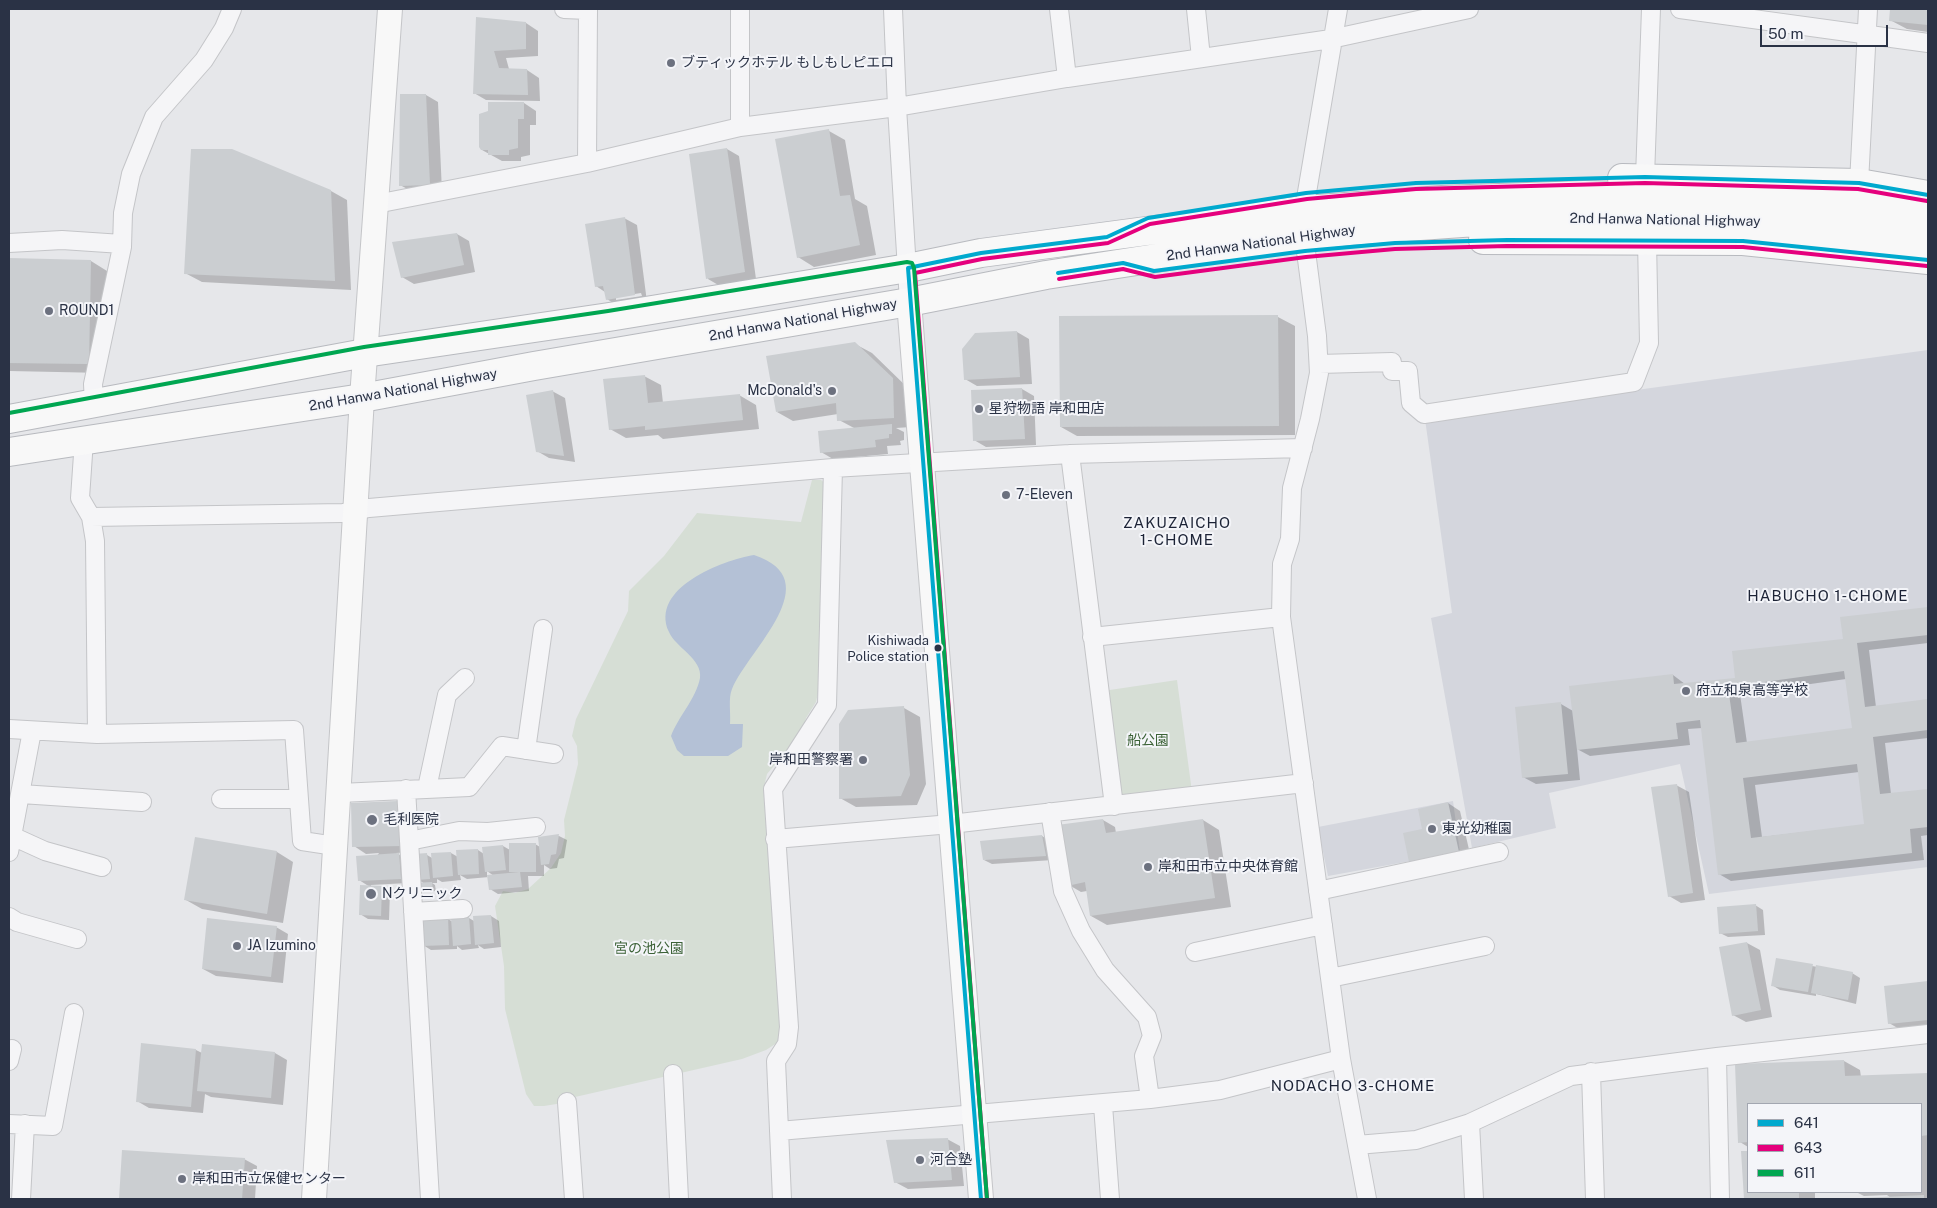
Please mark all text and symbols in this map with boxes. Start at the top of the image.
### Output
scale bar [1762,15,1890,47]
text: 50 m [1768,25,1803,42]
place label: ブティックホテル もしもしピエロ [681,55,894,71]
marker: ブティックホテル もしもしピエロ [665,57,677,69]
street label: 2nd Hanwa National Highway [1569,210,1761,230]
street label: 2nd Hanwa National Highway [1165,221,1357,265]
street label: 2nd Hanwa National Highway [707,295,899,345]
place label: ROUND1 [59,303,114,319]
marker: ROUND1 [43,305,55,317]
street label: 2nd Hanwa National Highway [307,365,499,415]
place label: McDonald's [747,383,822,399]
marker: McDonald's [826,385,838,397]
place label: 星狩物語 岸和田店 [989,401,1104,417]
marker: 星狩物語 岸和田店 [973,403,985,415]
place label: 7-Eleven [1016,487,1073,503]
marker: 7-Eleven [1000,489,1012,501]
district label: ZAKUZAICHO 1-CHOME [1122,514,1232,549]
district label: HABUCHO 1-CHOME [1745,587,1911,605]
place label: Kishiwada Police station [847,633,929,664]
marker: Kishiwada Police station [933,643,943,653]
place label: 府立和泉高等学校 [1696,683,1808,699]
marker: 府立和泉高等学校 [1680,685,1692,697]
park label: 船公園 [1127,733,1169,749]
place label: 岸和田警察署 [769,752,853,768]
marker: 岸和田警察署 [857,754,869,766]
place label: 毛利医院 [383,812,439,828]
marker: 毛利医院 [365,813,379,827]
place label: 東光幼稚園 [1442,821,1512,837]
marker: 東光幼稚園 [1426,823,1438,835]
place label: 岸和田市立中央体育館 [1158,859,1298,875]
marker: 岸和田市立中央体育館 [1142,861,1154,873]
place label: Nクリニック [382,886,463,902]
marker: Nクリニック [364,887,378,901]
place label: JA Izumino [247,938,316,954]
marker: JA Izumino [231,940,243,952]
park label: 宮の池公園 [614,941,684,957]
district label: NODACHO 3-CHOME [1269,1077,1437,1095]
legend [1747,1103,1922,1193]
text: 641 [1794,1114,1819,1131]
text: 643 [1794,1139,1822,1156]
place label: 河合塾 [930,1152,972,1168]
marker: 河合塾 [914,1154,926,1166]
text: 611 [1794,1164,1816,1181]
place label: 岸和田市立保健センター [192,1171,346,1187]
marker: 岸和田市立保健センター [176,1173,188,1185]

